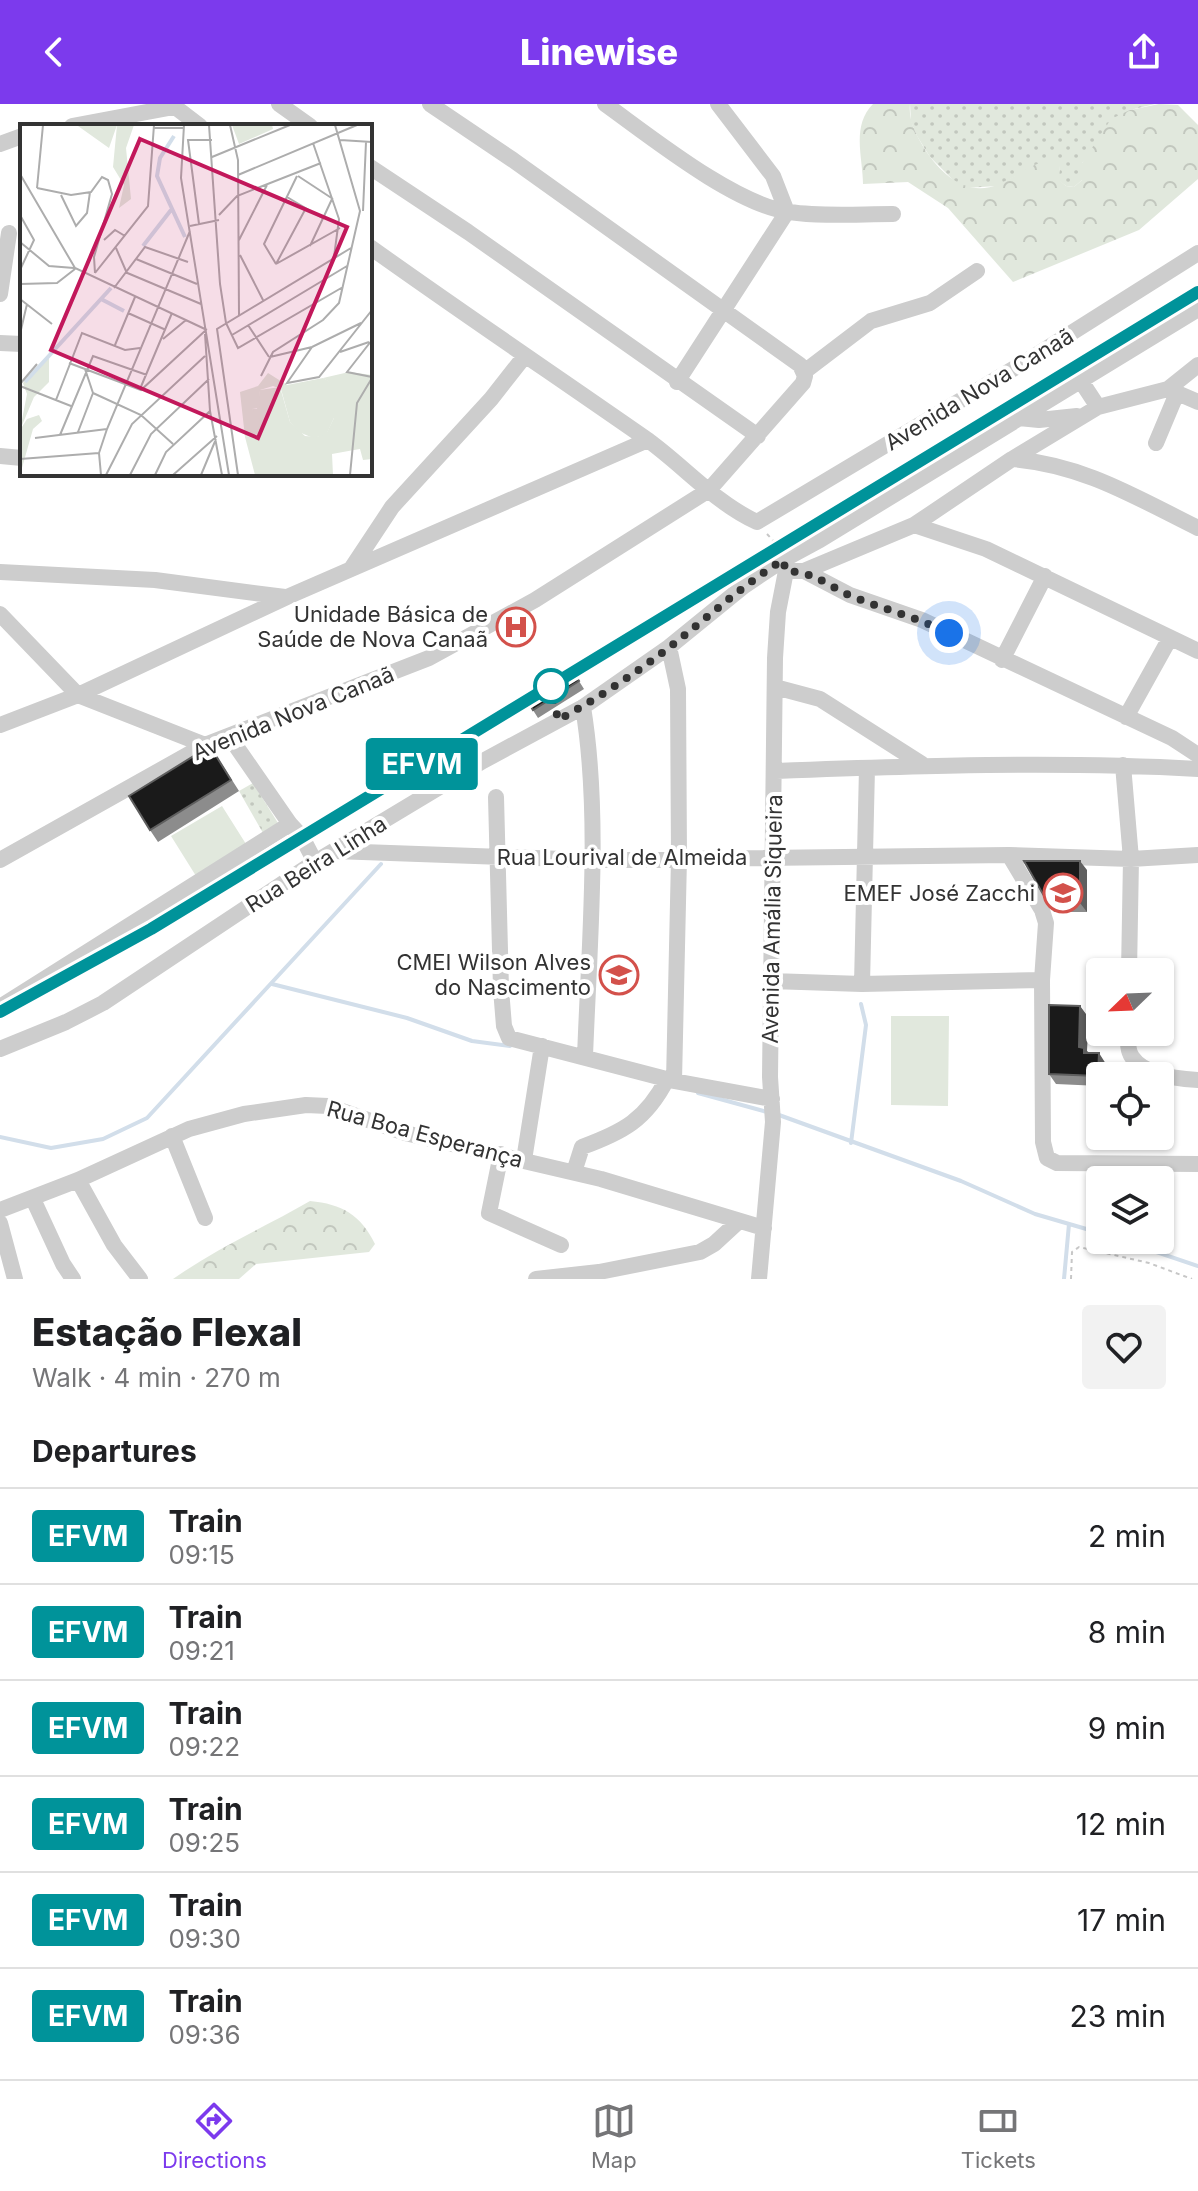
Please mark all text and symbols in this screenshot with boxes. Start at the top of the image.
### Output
icon: back [32,30,76,74]
text: Linewise [520,30,678,74]
icon: share [1122,30,1166,74]
inset map [20,124,372,476]
street label: Avenida Nova Canaã [880,322,1078,456]
place label: Unidade Básica de Saúde de Nova Canaã [257,601,488,652]
hospital icon: Unidade Básica de Saúde de Nova Canaã [495,606,537,648]
your location [929,613,969,653]
street label: Avenida Nova Canaã [188,661,398,765]
unlabelled marker [534,669,568,703]
line badge: EFVM [366,738,478,790]
text: EFVM [382,747,462,781]
street label: Avenida Amália Siqueira [757,794,787,1044]
street label: Rua Beira Linha [241,810,391,918]
street label: Rua Lourival de Almeida [497,844,747,870]
school or university icon: EMEF José Zacchi [1042,872,1084,914]
place label: EMEF José Zacchi [843,880,1035,906]
place label: CMEI Wilson Alves do Nascimento [396,949,591,1000]
school or university icon: CMEI Wilson Alves do Nascimento [598,954,640,996]
north arrow [1086,958,1174,1046]
map controls [1086,958,1174,1254]
button: locate [1086,1062,1174,1150]
street label: Rua Boa Esperança [324,1095,526,1173]
button: layers [1086,1166,1174,1254]
button: heart [1082,1305,1166,1389]
text: Estação Flexal [32,1309,302,1355]
text: Walk · 4 min · 270 m [32,1362,281,1393]
text: Departures [32,1433,197,1469]
text: Train [168,1503,243,1539]
text: 2 min [1088,1518,1166,1554]
text: EFVM [48,1519,128,1553]
text: 09:15 [168,1539,235,1570]
text: Train [168,1599,243,1635]
text: 8 min [1088,1614,1166,1650]
text: EFVM [48,1615,128,1649]
text: 09:21 [168,1635,235,1666]
text: Train [168,1695,243,1731]
text: 9 min [1088,1710,1166,1746]
text: EFVM [48,1711,128,1745]
text: 09:22 [168,1731,240,1762]
text: Train [168,1791,243,1827]
text: 12 min [1076,1806,1166,1842]
text: EFVM [48,1807,128,1841]
text: 09:25 [168,1827,240,1858]
text: Train [168,1887,243,1923]
text: 17 min [1077,1902,1166,1938]
text: EFVM [48,1903,128,1937]
text: 09:30 [168,1923,241,1954]
text: Train [168,1983,243,2019]
text: 23 min [1069,1998,1166,2034]
text: EFVM [48,1999,128,2033]
text: 09:36 [168,2019,241,2050]
tab: Directions [162,2099,267,2173]
tab: Map [591,2099,637,2173]
tab: Tickets [961,2099,1036,2173]

